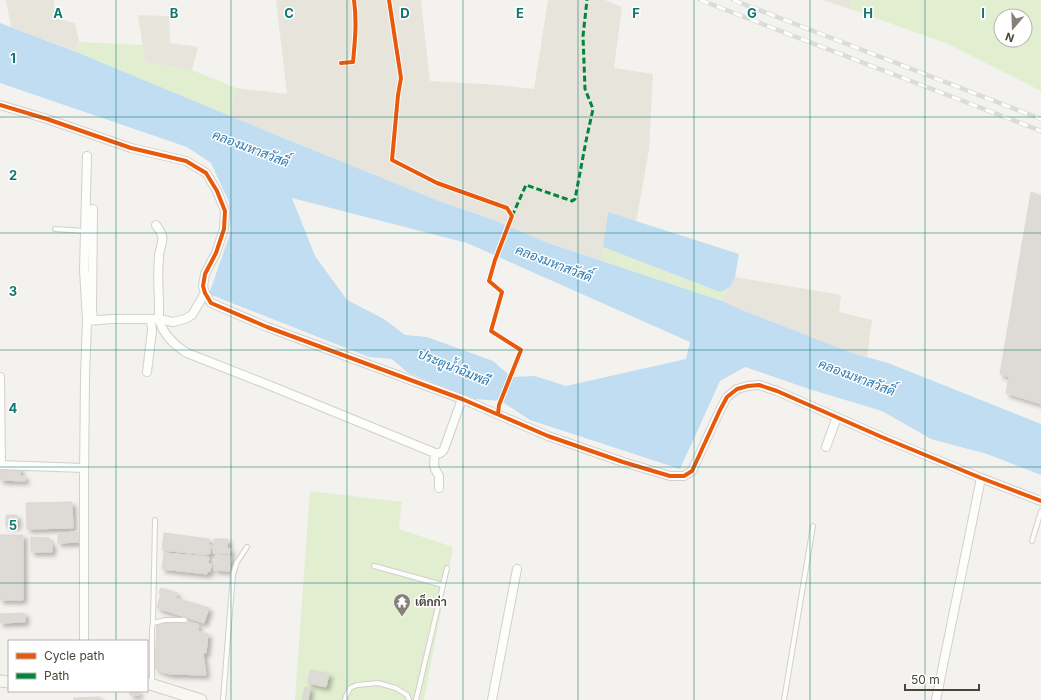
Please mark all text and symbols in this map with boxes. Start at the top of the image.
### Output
text: A [53,5,63,21]
text: B [170,5,179,21]
text: C [284,5,294,21]
text: D [400,5,410,21]
text: E [516,5,524,21]
text: F [632,5,640,21]
text: G [747,5,757,21]
text: H [863,5,873,21]
text: I [981,5,985,21]
north arrow [993,8,1033,48]
text: N [1003,29,1016,45]
text: 1 [10,50,16,66]
water label: คลองมหาสวัสดิ์ [210,122,296,171]
text: 2 [9,167,17,183]
water label: คลองมหาสวัสดิ์ [513,237,599,286]
text: 3 [9,283,17,299]
water label: ประตูน้ำฉิมพลี [415,342,495,391]
water label: คลองมหาสวัสดิ์ [816,351,902,400]
text: 4 [9,400,18,416]
text: 5 [9,517,17,533]
temple icon: เต็กก่า [392,592,412,617]
place label: เต็กก่า [415,594,447,609]
legend [8,640,148,692]
text: Cycle path [44,648,105,663]
scale bar [905,666,979,692]
text: Path [44,668,69,683]
text: 50 m [911,672,940,687]

